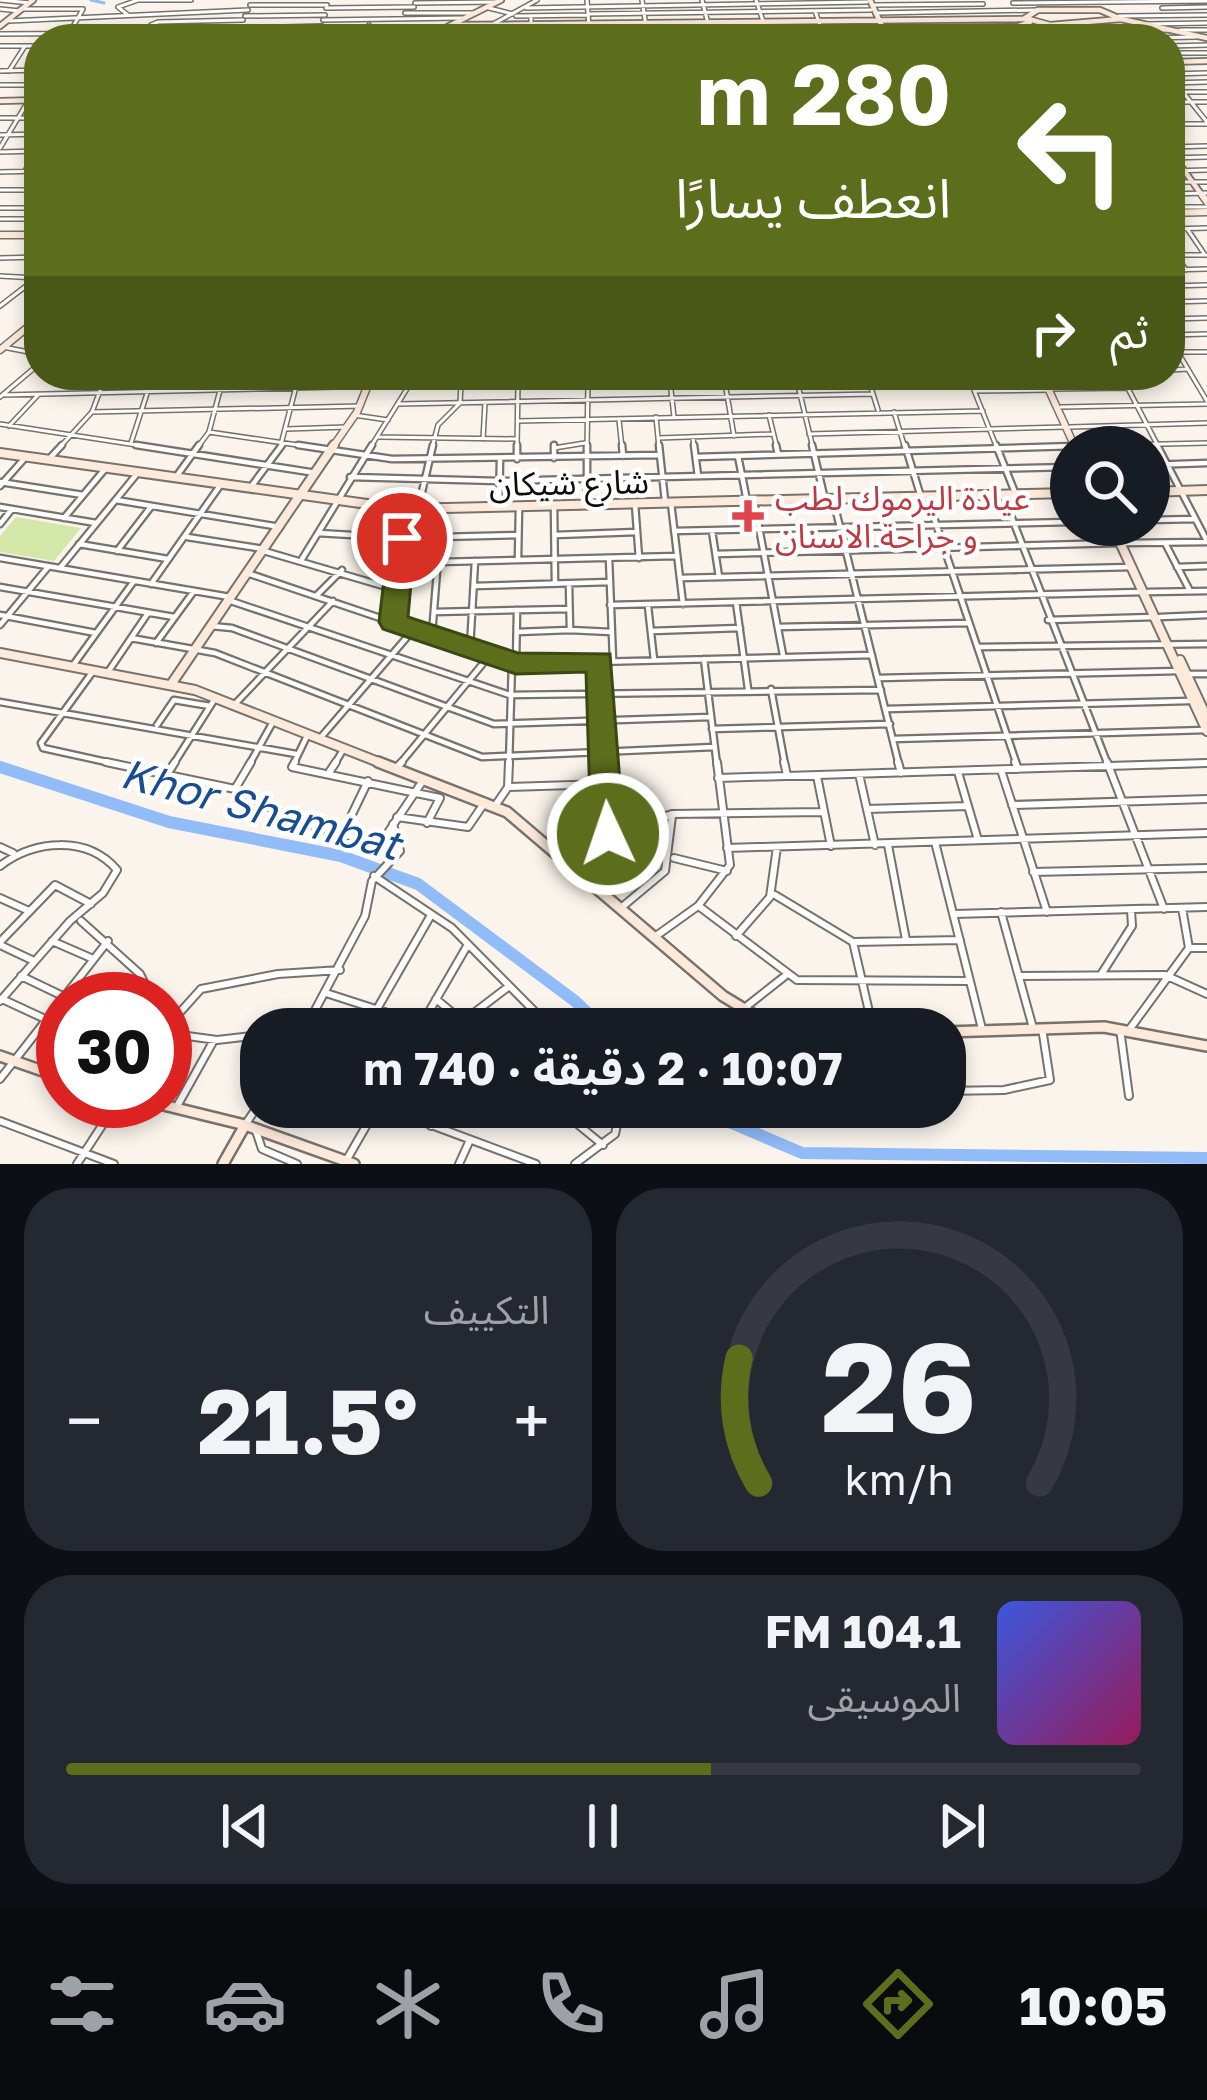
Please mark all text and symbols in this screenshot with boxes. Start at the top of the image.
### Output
text: 280 m [697,43,951,143]
icon: left [993,72,1149,228]
text: انعطف يسارًا [675,165,951,230]
icon: right [1020,300,1086,366]
text: ثم [1110,304,1149,358]
map controls [1050,426,1170,546]
button: search [1050,426,1170,546]
street label: شارع شيكان [489,461,649,509]
place label: عيادة اليرموك لطب و جراحة الاسنان [775,478,1030,556]
pin [351,487,453,589]
marker: عيادة اليرموك لطب و جراحة الاسنان [732,500,764,532]
icon: arrive [369,505,435,571]
water label: Khor Shambat [116,747,410,870]
position arrow [545,771,671,897]
speed limit sign: 30 [36,972,192,1128]
text: 10:07 · 2 دقيقة · 740 m [364,1041,842,1095]
text: التكييف [424,1286,550,1333]
text: 26 [822,1310,977,1459]
text: 21.5° [198,1366,418,1474]
text: − [66,1380,102,1460]
text: + [513,1380,550,1460]
text: km/h [845,1452,954,1503]
text: 104.1 FM [765,1604,961,1658]
text: الموسيقى [807,1674,961,1721]
icon: previous [212,1793,278,1859]
icon: pause [570,1793,636,1859]
icon: next [929,1793,995,1859]
icon: filters [40,1962,124,2046]
icon: car [203,1962,287,2046]
icon: climate [366,1962,450,2046]
icon: phone [529,1962,613,2046]
icon: music [693,1962,777,2046]
icon: directions [856,1962,940,2046]
text: 10:05 [1019,1972,1167,2037]

